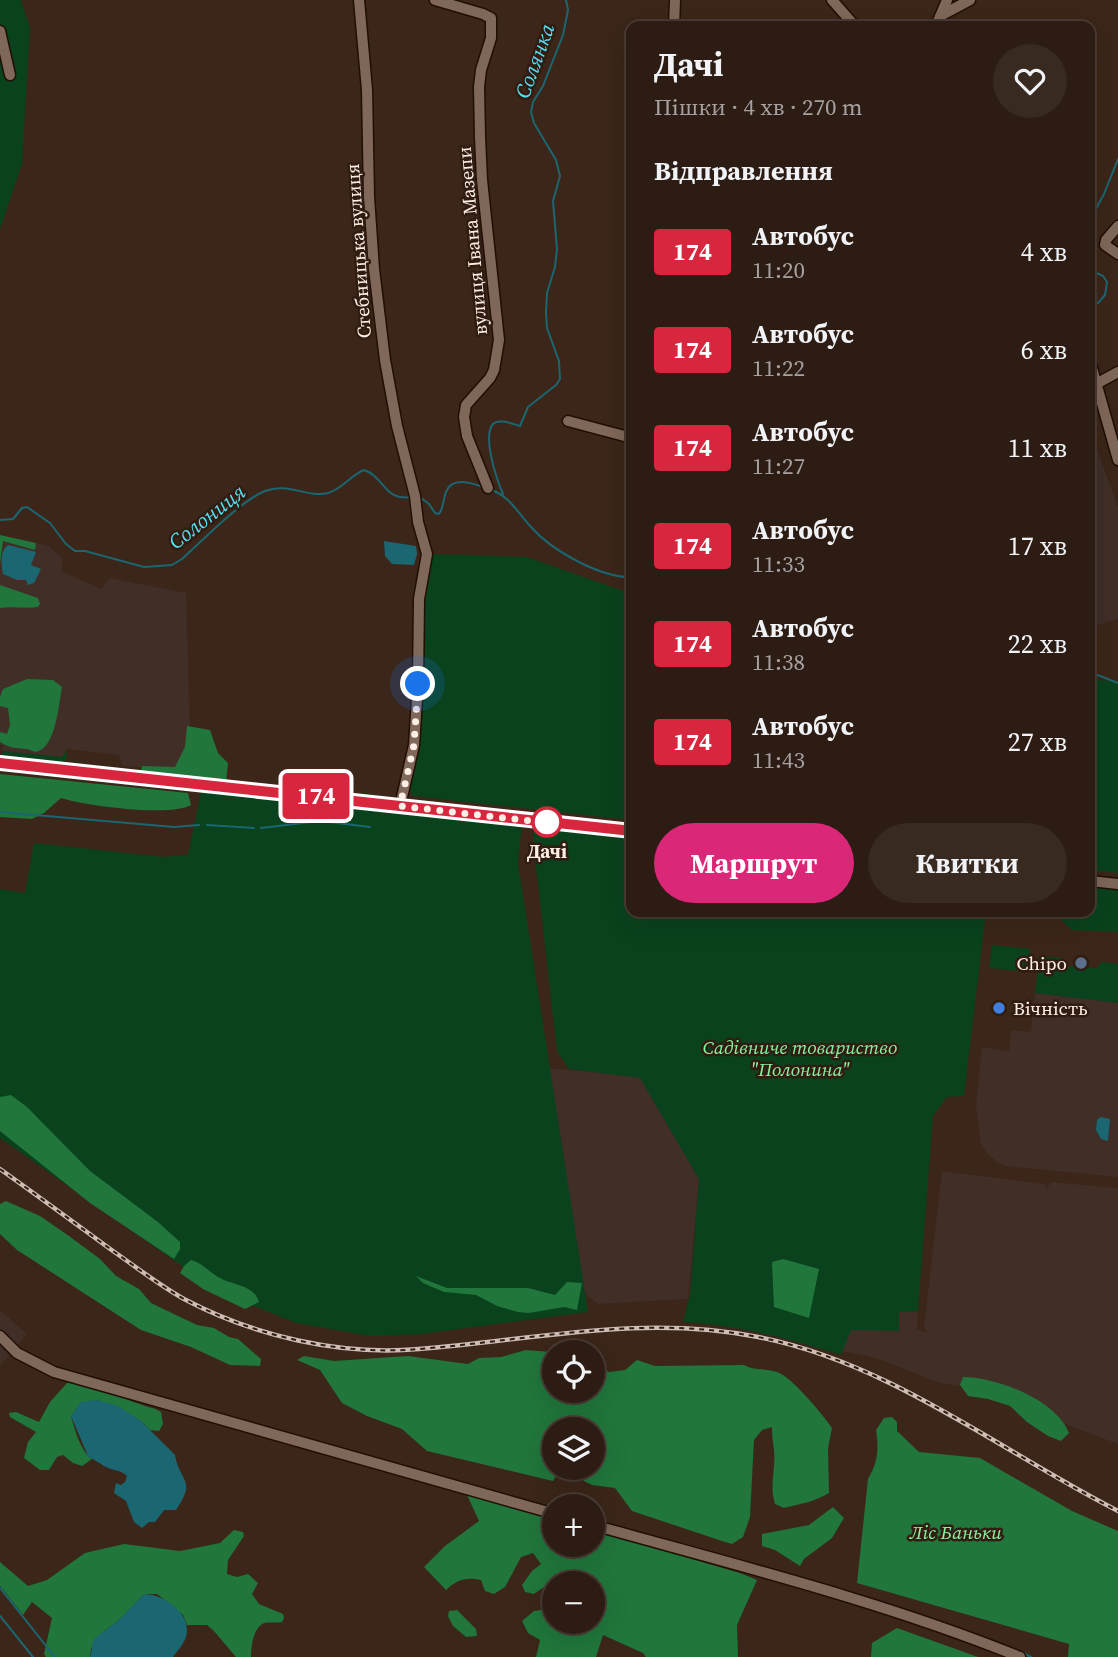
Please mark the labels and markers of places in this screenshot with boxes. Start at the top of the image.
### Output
marker: Дачі [532,807,562,837]
place label: Дачі [527,838,567,864]
place label: Chipo [1017,950,1067,976]
marker: Chipo [1073,955,1089,971]
place label: Вічність [1013,995,1088,1021]
marker: Вічність [991,1000,1007,1016]

